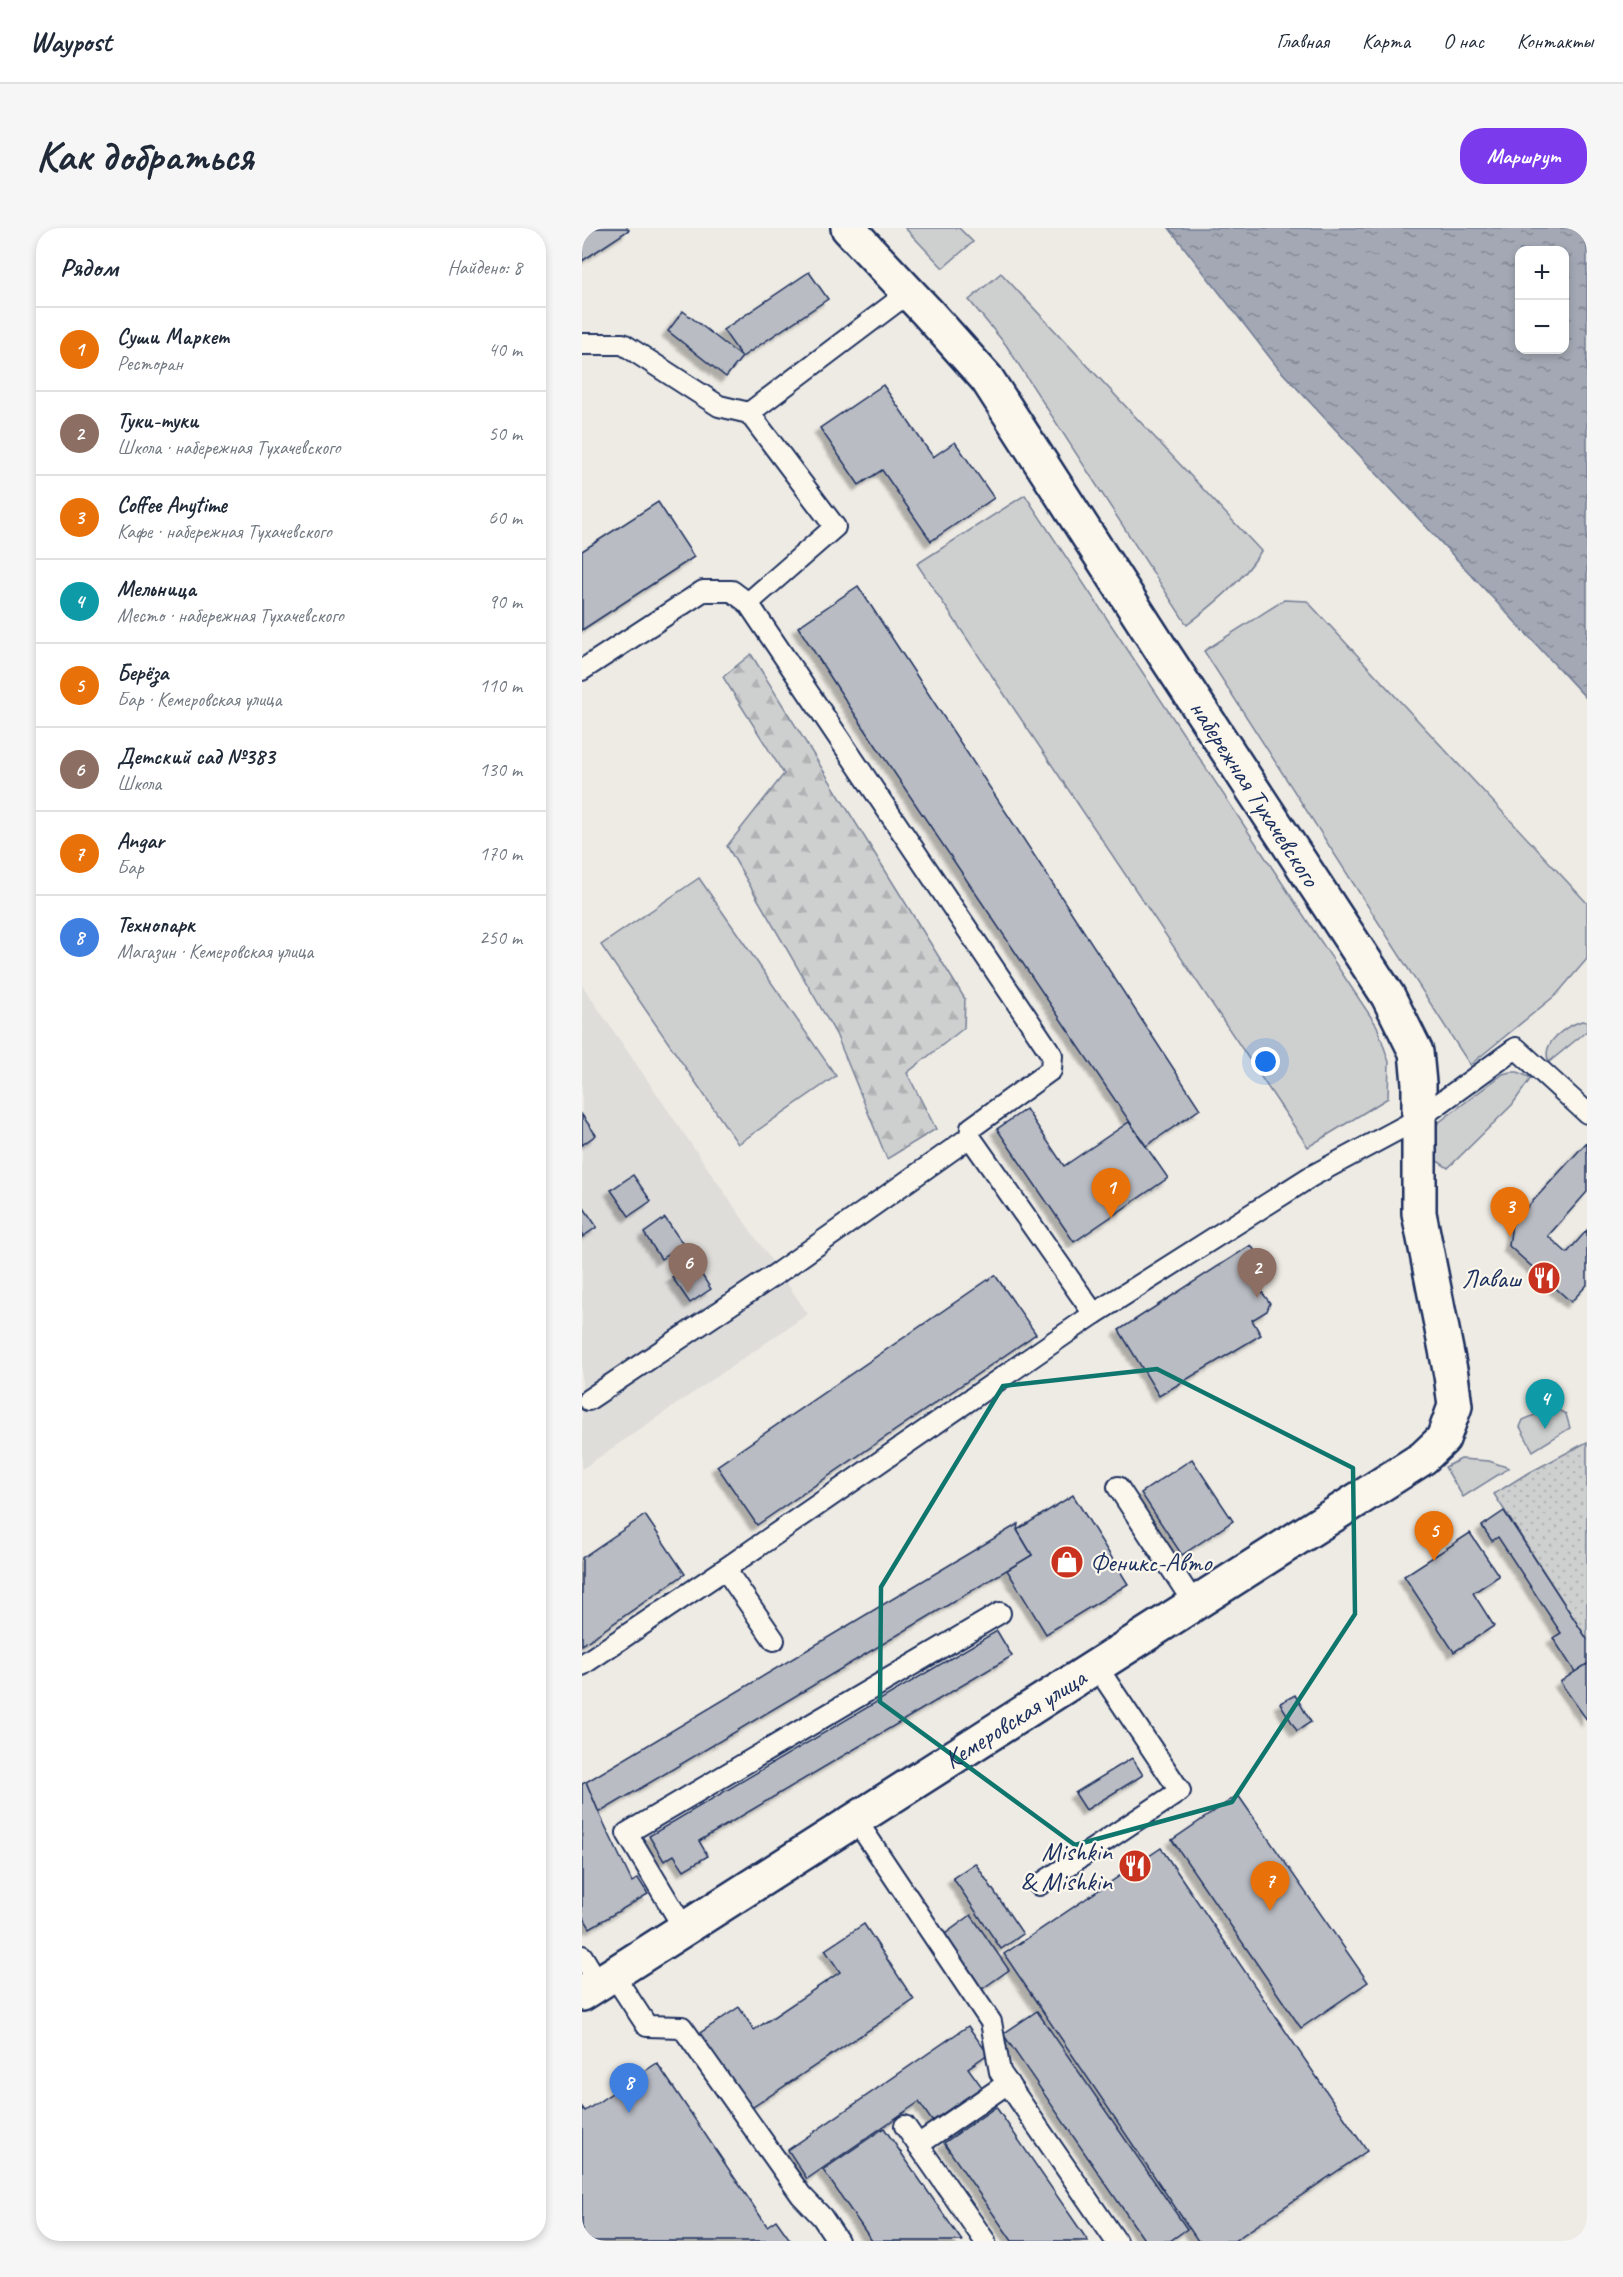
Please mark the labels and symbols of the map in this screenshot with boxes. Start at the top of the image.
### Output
street label: набережная Тухачевского [1182,694,1328,894]
your location [1251,1047,1280,1076]
pin: 1 [1092,1168,1130,1218]
pin: 3 [1490,1188,1530,1237]
pin: 6 [668,1244,708,1293]
pin: 2 [1238,1248,1276,1298]
restaurant icon: Лаваш [1526,1260,1562,1296]
place label: Лаваш [1462,1262,1522,1295]
pin: 4 [1526,1380,1564,1429]
pin: 5 [1414,1512,1454,1561]
shop icon: Феникс-Авто [1049,1544,1085,1580]
place label: Феникс-Авто [1090,1546,1213,1579]
street label: Кемеровская улица [938,1660,1093,1776]
place label: Mishkin & Mishkin [1020,1835,1113,1898]
restaurant icon: Mishkin & Mishkin [1117,1848,1153,1884]
pin: 7 [1250,1862,1290,1911]
pin: 8 [610,2064,648,2113]

